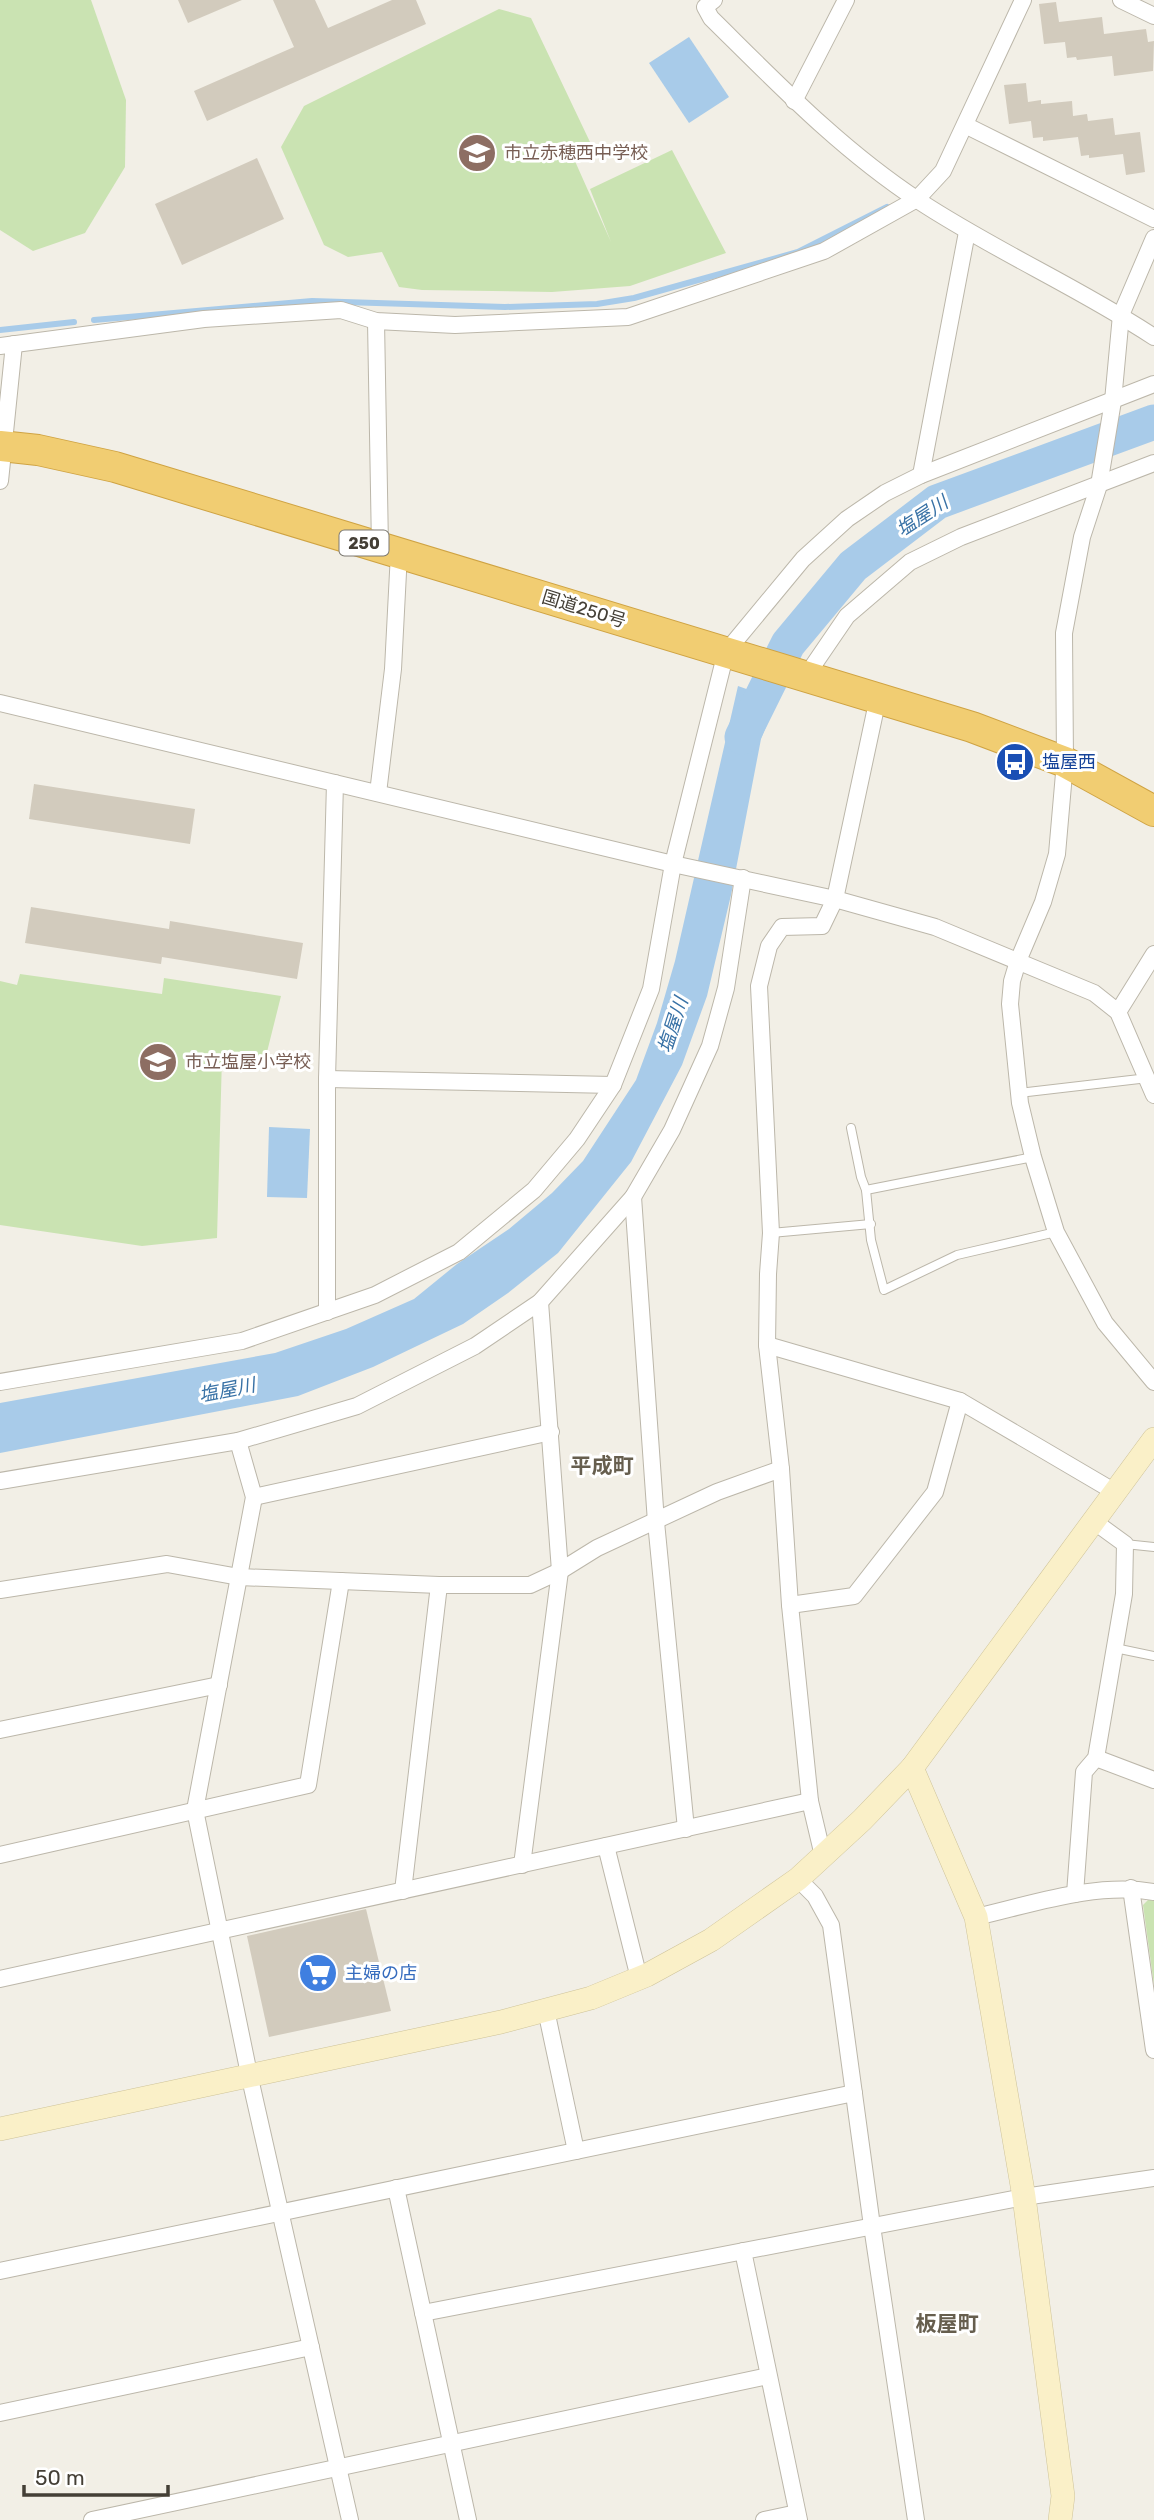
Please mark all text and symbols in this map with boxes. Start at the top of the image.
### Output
school or university icon: 市立赤穂西中学校 [456,132,498,174]
place label: 市立赤穂西中学校 [504,142,648,164]
water label: 塩屋川 [892,490,954,541]
road number: 250 [340,530,388,556]
street label: 国道250号 [539,586,629,632]
bus stop icon: 塩屋西 [994,741,1036,783]
place label: 塩屋西 [1042,751,1096,773]
water label: 塩屋川 [653,992,693,1056]
school or university icon: 市立塩屋小学校 [137,1041,179,1083]
place label: 市立塩屋小学校 [185,1051,311,1073]
water label: 塩屋川 [197,1373,259,1407]
district label: 平成町 [571,1453,634,1478]
supermarket icon: 主婦の店 [297,1952,339,1994]
place label: 主婦の店 [345,1962,417,1984]
district label: 板屋町 [916,2311,979,2336]
scale bar [24,2454,168,2498]
text: 50 m [35,2465,85,2490]

